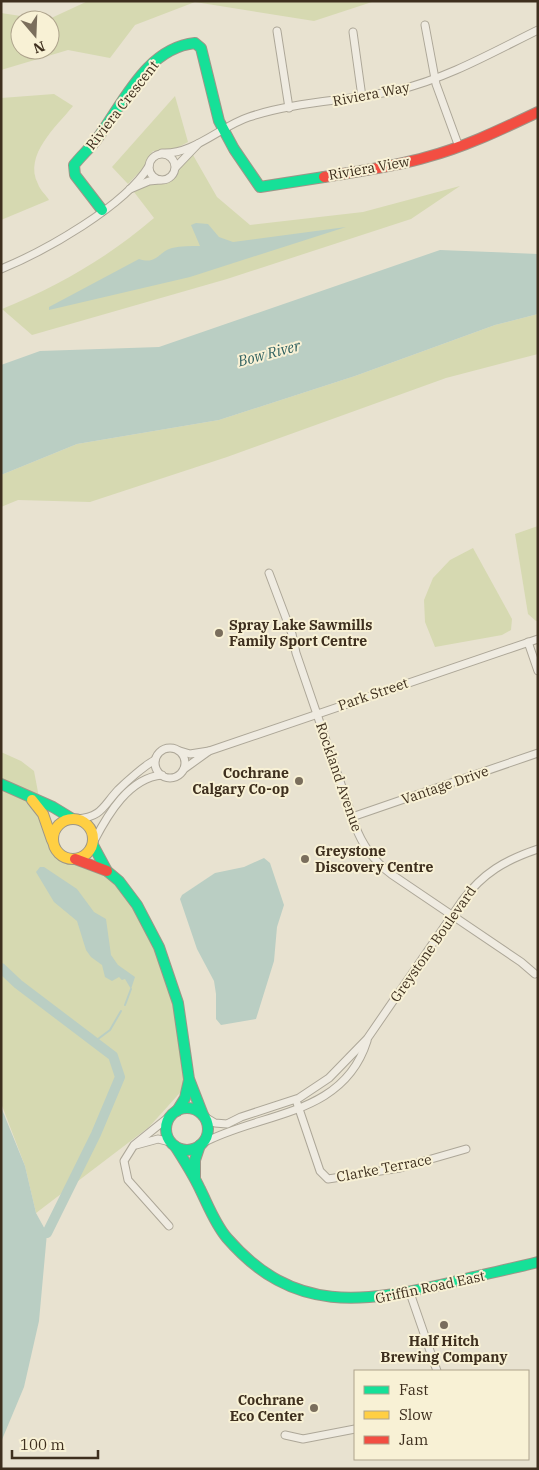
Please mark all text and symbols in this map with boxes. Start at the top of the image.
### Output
north arrow [10,10,60,60]
text: N [31,37,47,58]
street label: Riviera Crescent [82,57,162,153]
street label: Riviera Way [331,78,412,110]
street label: Riviera View [327,152,411,184]
water label: Bow River [235,335,303,371]
place label: Spray Lake Sawmills Family Sport Centre [229,616,372,650]
marker: Spray Lake Sawmills Family Sport Centre [213,627,225,639]
street label: Park Street [335,674,411,714]
street label: Rockland Avenue [312,720,366,834]
street label: Vantage Drive [399,762,491,808]
place label: Cochrane Calgary Co-op [192,764,289,798]
marker: Cochrane Calgary Co-op [293,775,305,787]
place label: Greystone Discovery Centre [315,842,433,876]
marker: Greystone Discovery Centre [299,853,311,865]
street label: Greystone Boulevard [386,882,480,1006]
street label: Clarke Terrace [335,1150,433,1186]
street label: Griffin Road East [374,1267,486,1307]
marker: Half Hitch Brewing Company [438,1319,450,1331]
place label: Half Hitch Brewing Company [381,1332,507,1366]
legend [354,1370,529,1460]
text: Fast [399,1380,429,1399]
place label: Cochrane Eco Center [230,1391,304,1425]
marker: Cochrane Eco Center [308,1402,320,1414]
text: Slow [399,1405,433,1424]
scale bar [12,1428,99,1460]
text: Jam [399,1430,428,1449]
text: 100 m [20,1435,65,1454]

